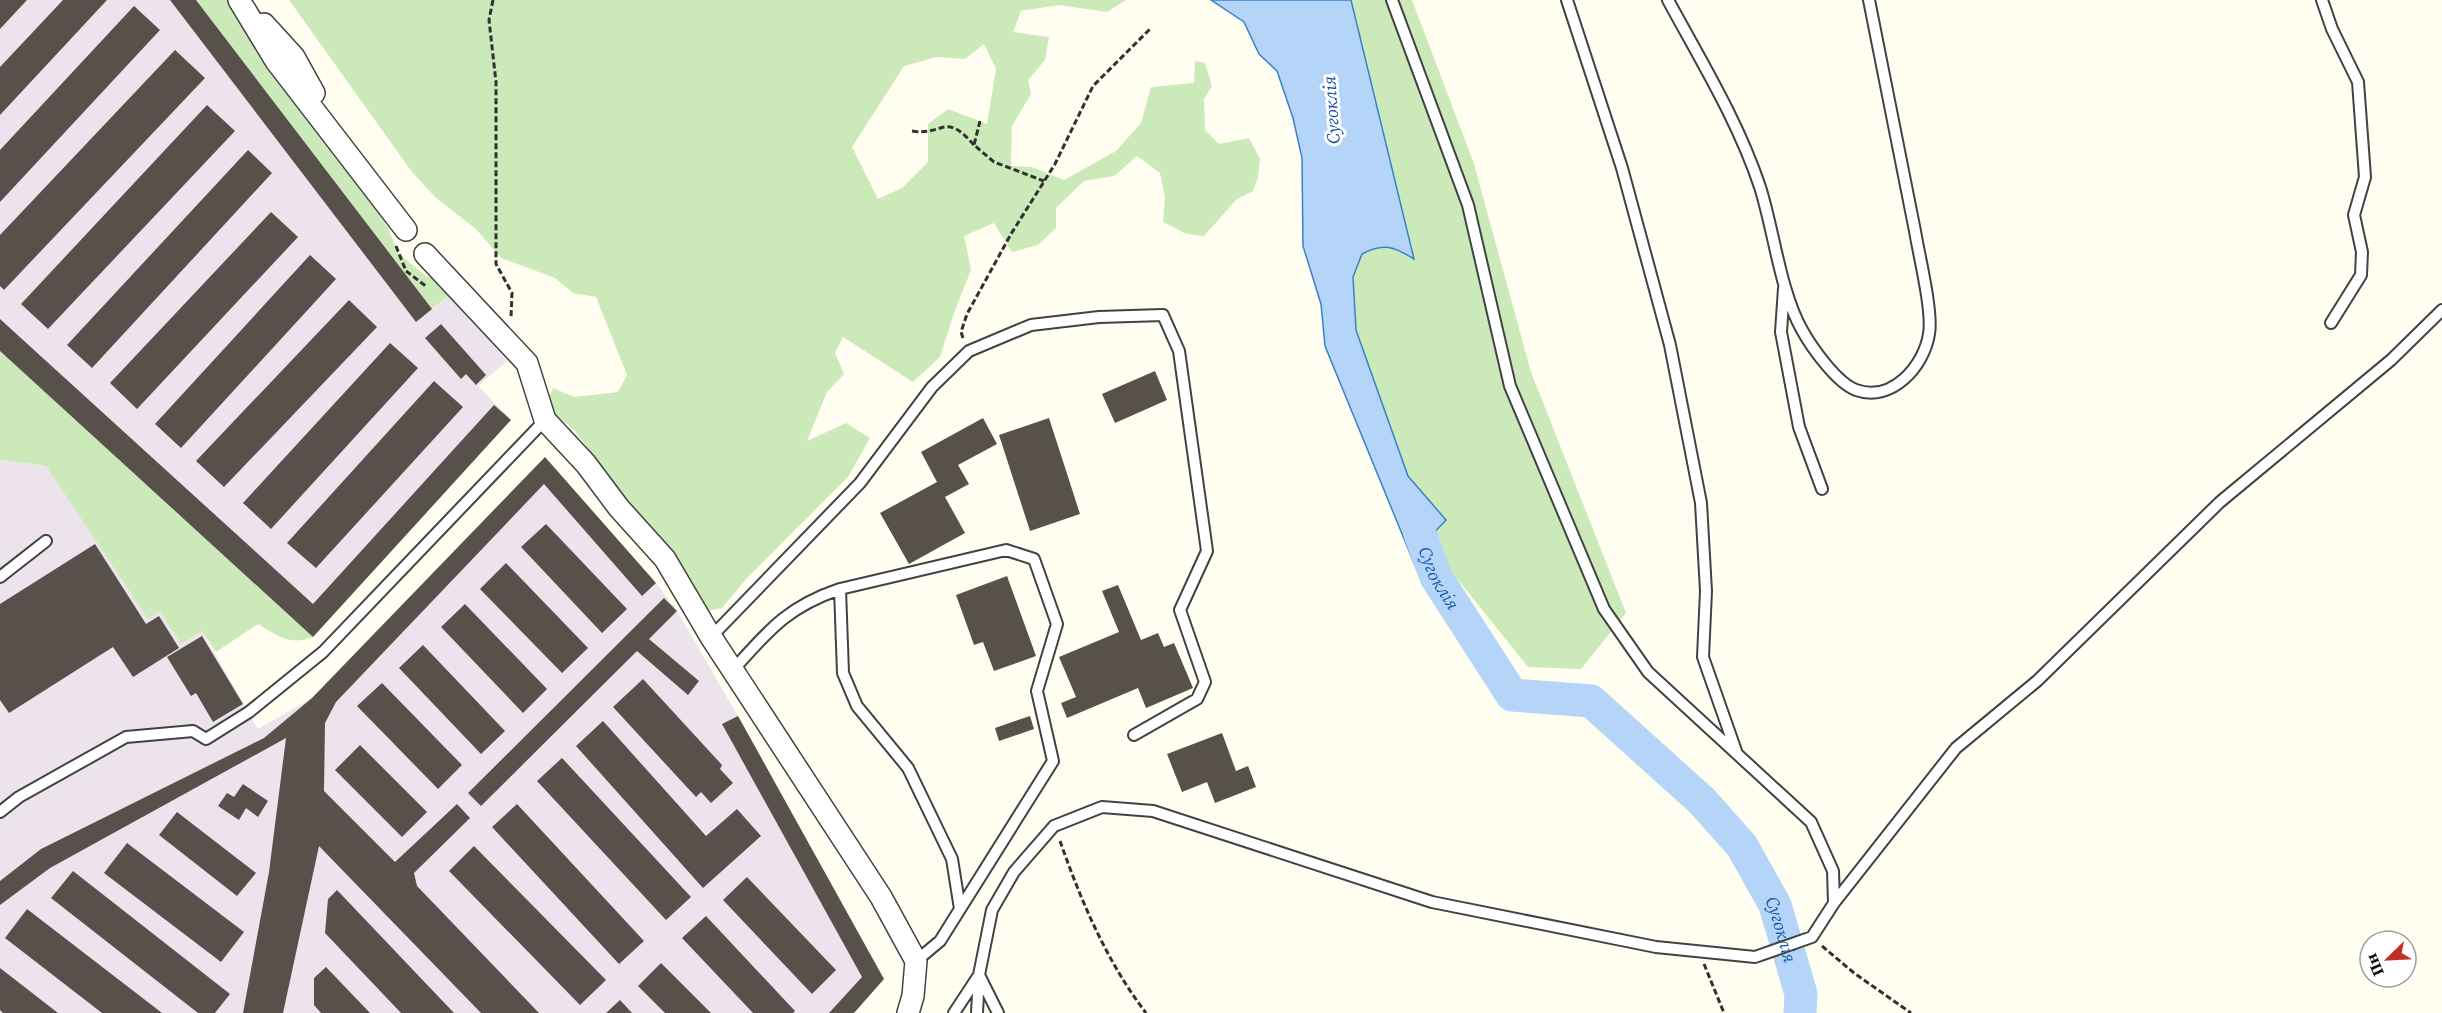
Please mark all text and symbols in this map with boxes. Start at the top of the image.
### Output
water label: Сугоклія [1316,75,1346,145]
water label: Сугоклія [1413,543,1466,614]
water label: Сугоклія [1760,891,1804,965]
north arrow [2358,929,2418,989]
text: Пн [2360,950,2389,980]

